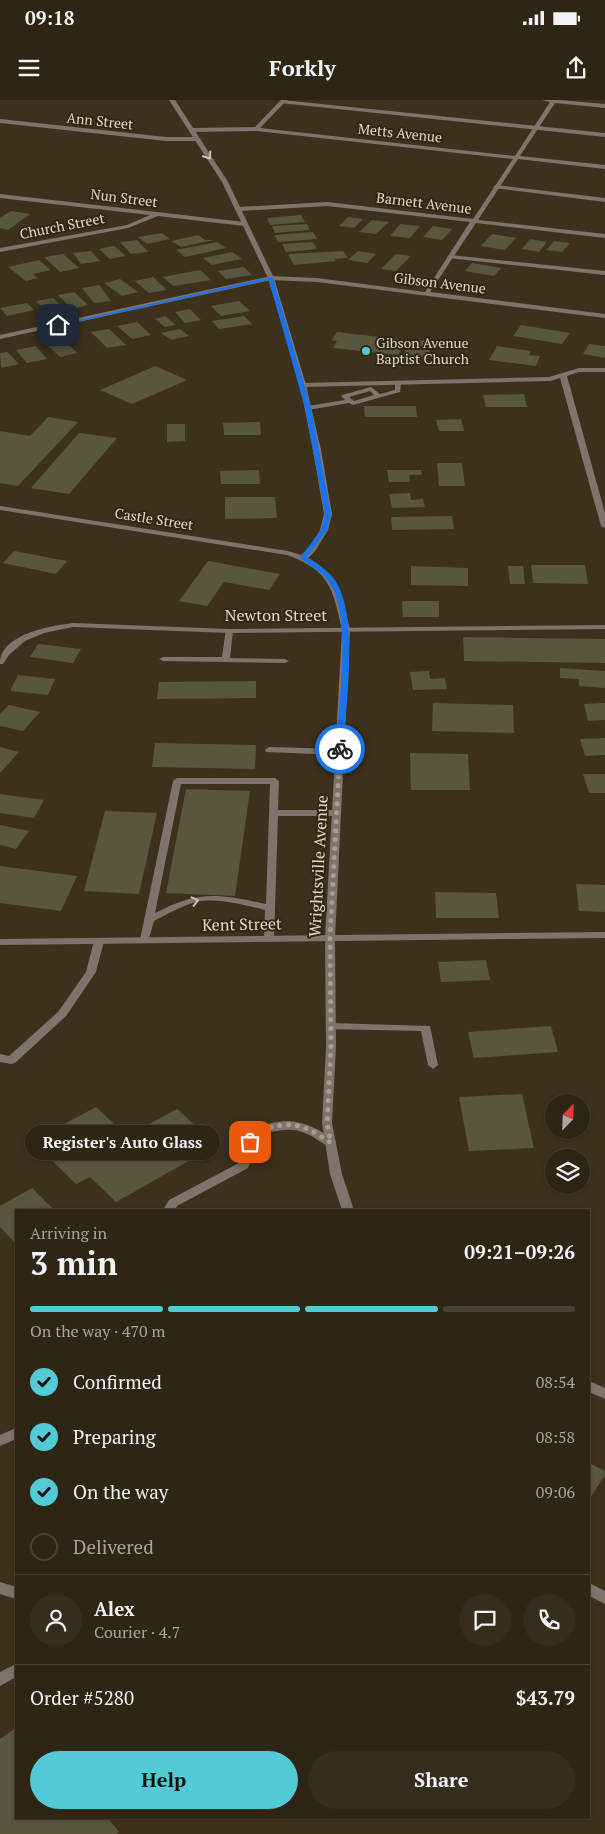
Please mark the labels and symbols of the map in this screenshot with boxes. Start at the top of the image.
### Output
street label: Ann Street [66,108,135,134]
street label: Metts Avenue [357,119,443,146]
one-way arrow [202,150,212,159]
street label: Nun Street [89,184,159,211]
street label: Barnett Avenue [375,187,473,218]
street label: Church Street [18,208,107,243]
street label: Gibson Avenue [393,267,487,298]
pin [37,304,79,346]
place label: Gibson Avenue Baptist Church [376,333,469,368]
marker: Gibson Avenue Baptist Church [360,345,372,357]
street label: Castle Street [113,503,196,534]
street label: Newton Street [225,604,327,626]
courier [315,724,365,774]
street label: Wrightsville Avenue [303,794,333,938]
one-way arrow [191,896,200,907]
street label: Kent Street [202,912,282,936]
north arrow [545,1094,590,1139]
pin [229,1121,271,1163]
callout: Register's Auto Glass [25,1124,220,1160]

